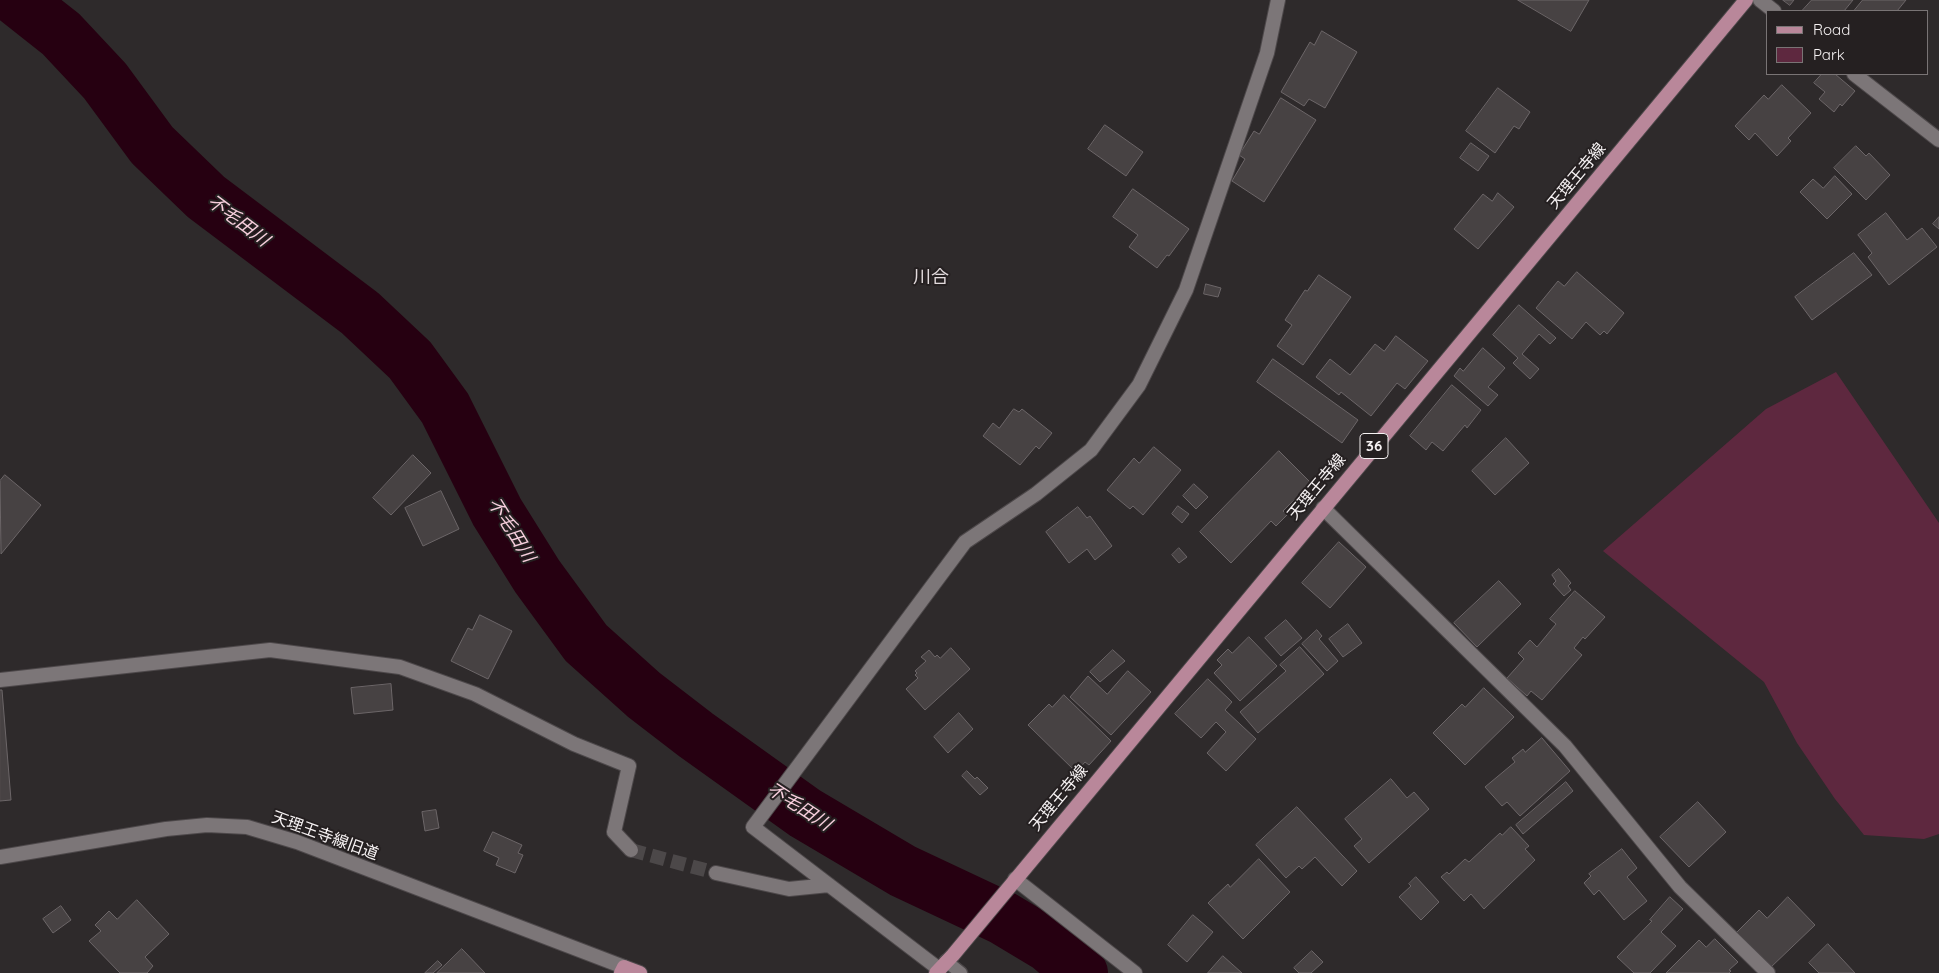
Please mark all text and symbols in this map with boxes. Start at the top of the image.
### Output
legend [1766,10,1929,75]
text: Road [1813,20,1850,39]
text: Park [1813,45,1845,64]
street label: 天理王寺線 [1544,139,1610,213]
water label: 不毛田川 [203,191,273,251]
district label: 川合 [913,267,949,289]
road number: 36 [1360,434,1388,458]
street label: 天理王寺線 [1284,450,1350,524]
water label: 不毛田川 [483,494,539,566]
street label: 天理王寺線 [1026,761,1092,835]
water label: 不毛田川 [763,778,835,836]
street label: 天理王寺線旧道 [269,808,381,864]

